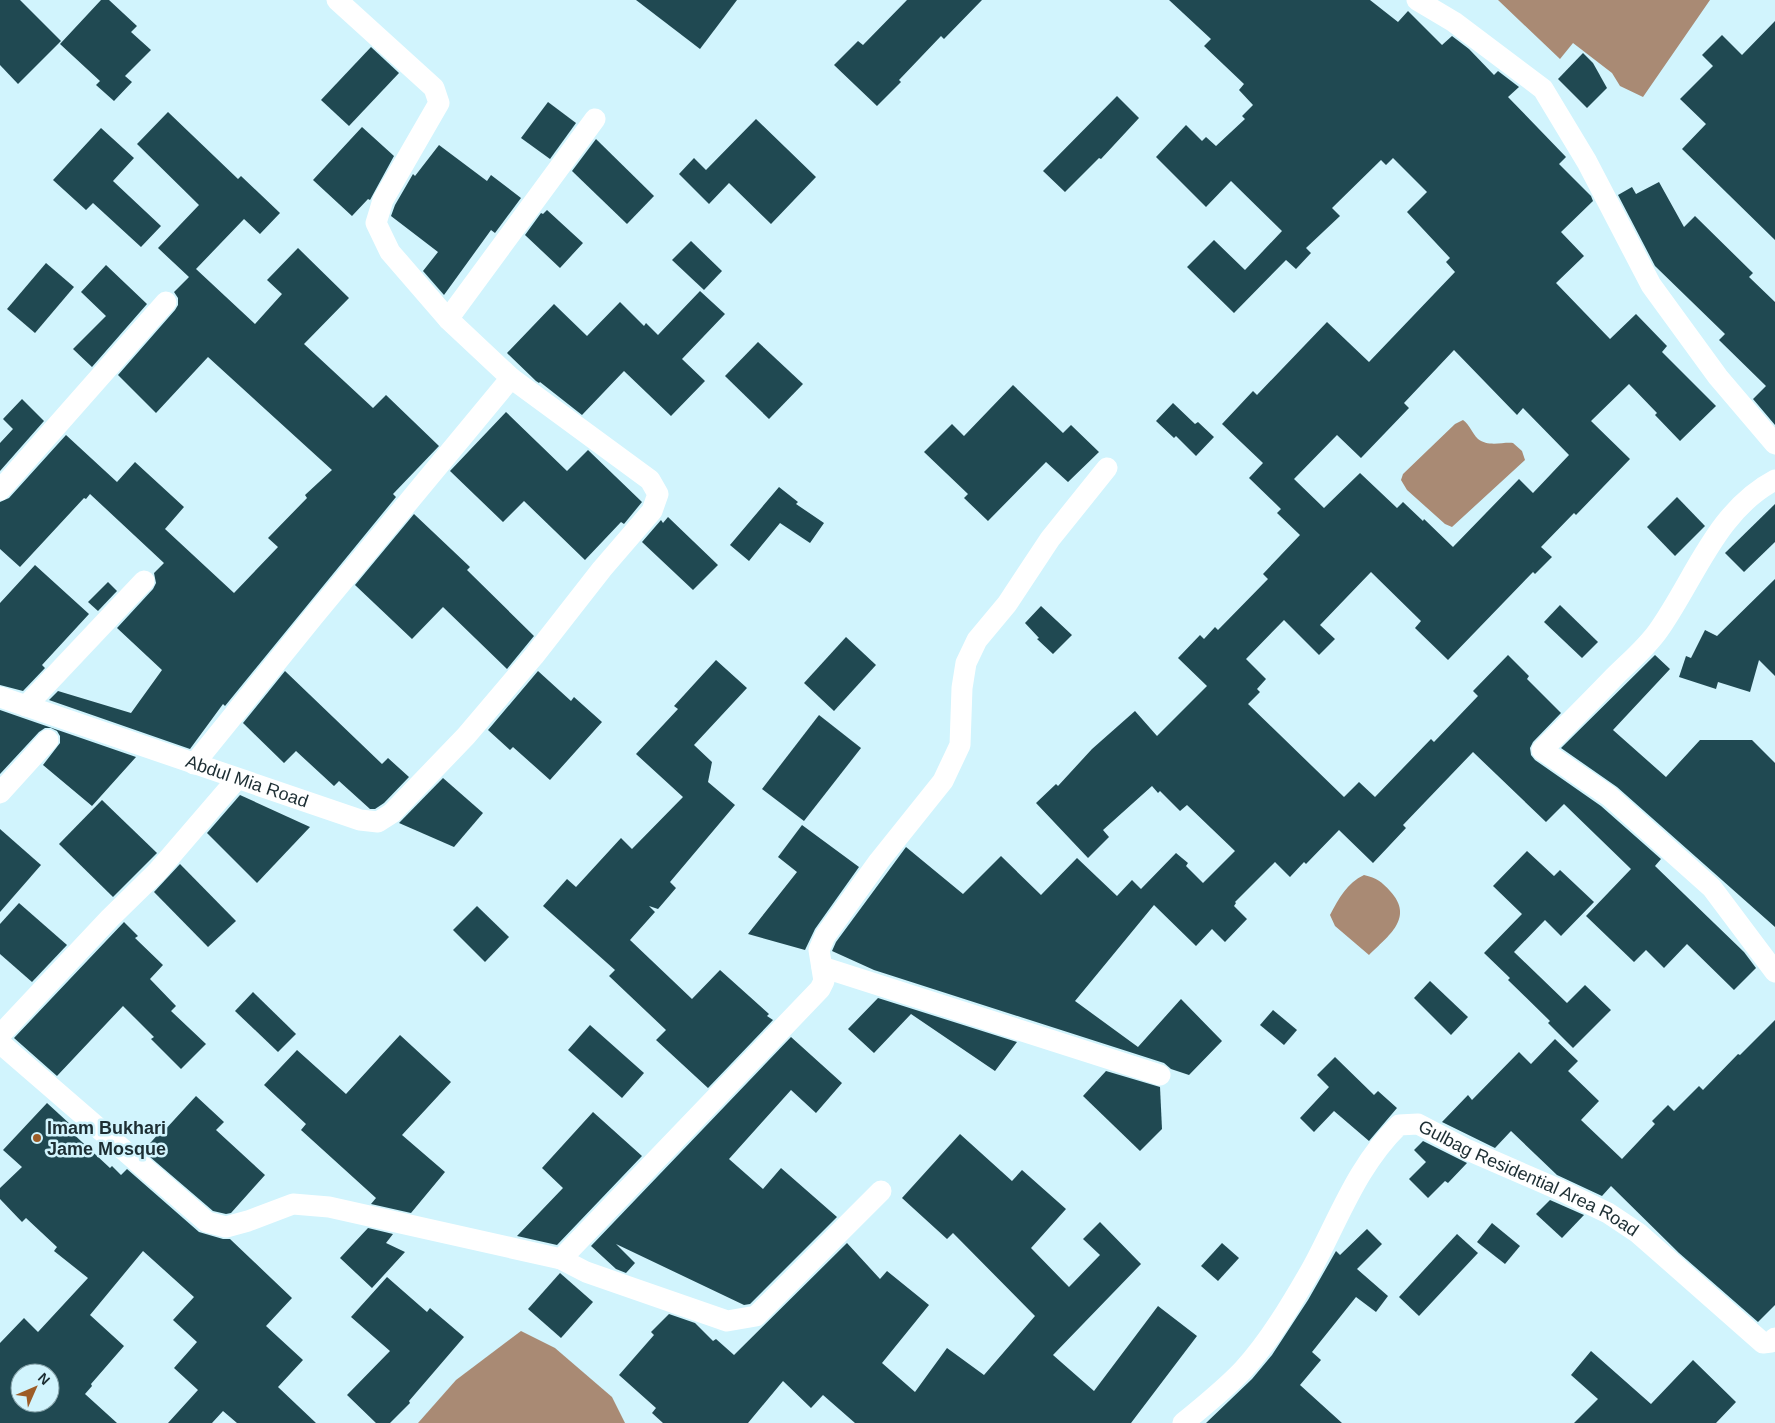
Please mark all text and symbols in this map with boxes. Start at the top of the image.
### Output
street label: Abdul Mia Road [183,751,311,812]
street label: Gulbag Residential Area Road [1415,1116,1642,1240]
place label: Imam Bukhari Jame Mosque [47,1118,166,1159]
marker: Imam Bukhari Jame Mosque [31,1132,43,1144]
north arrow [10,1363,60,1413]
text: N [35,1370,53,1388]

